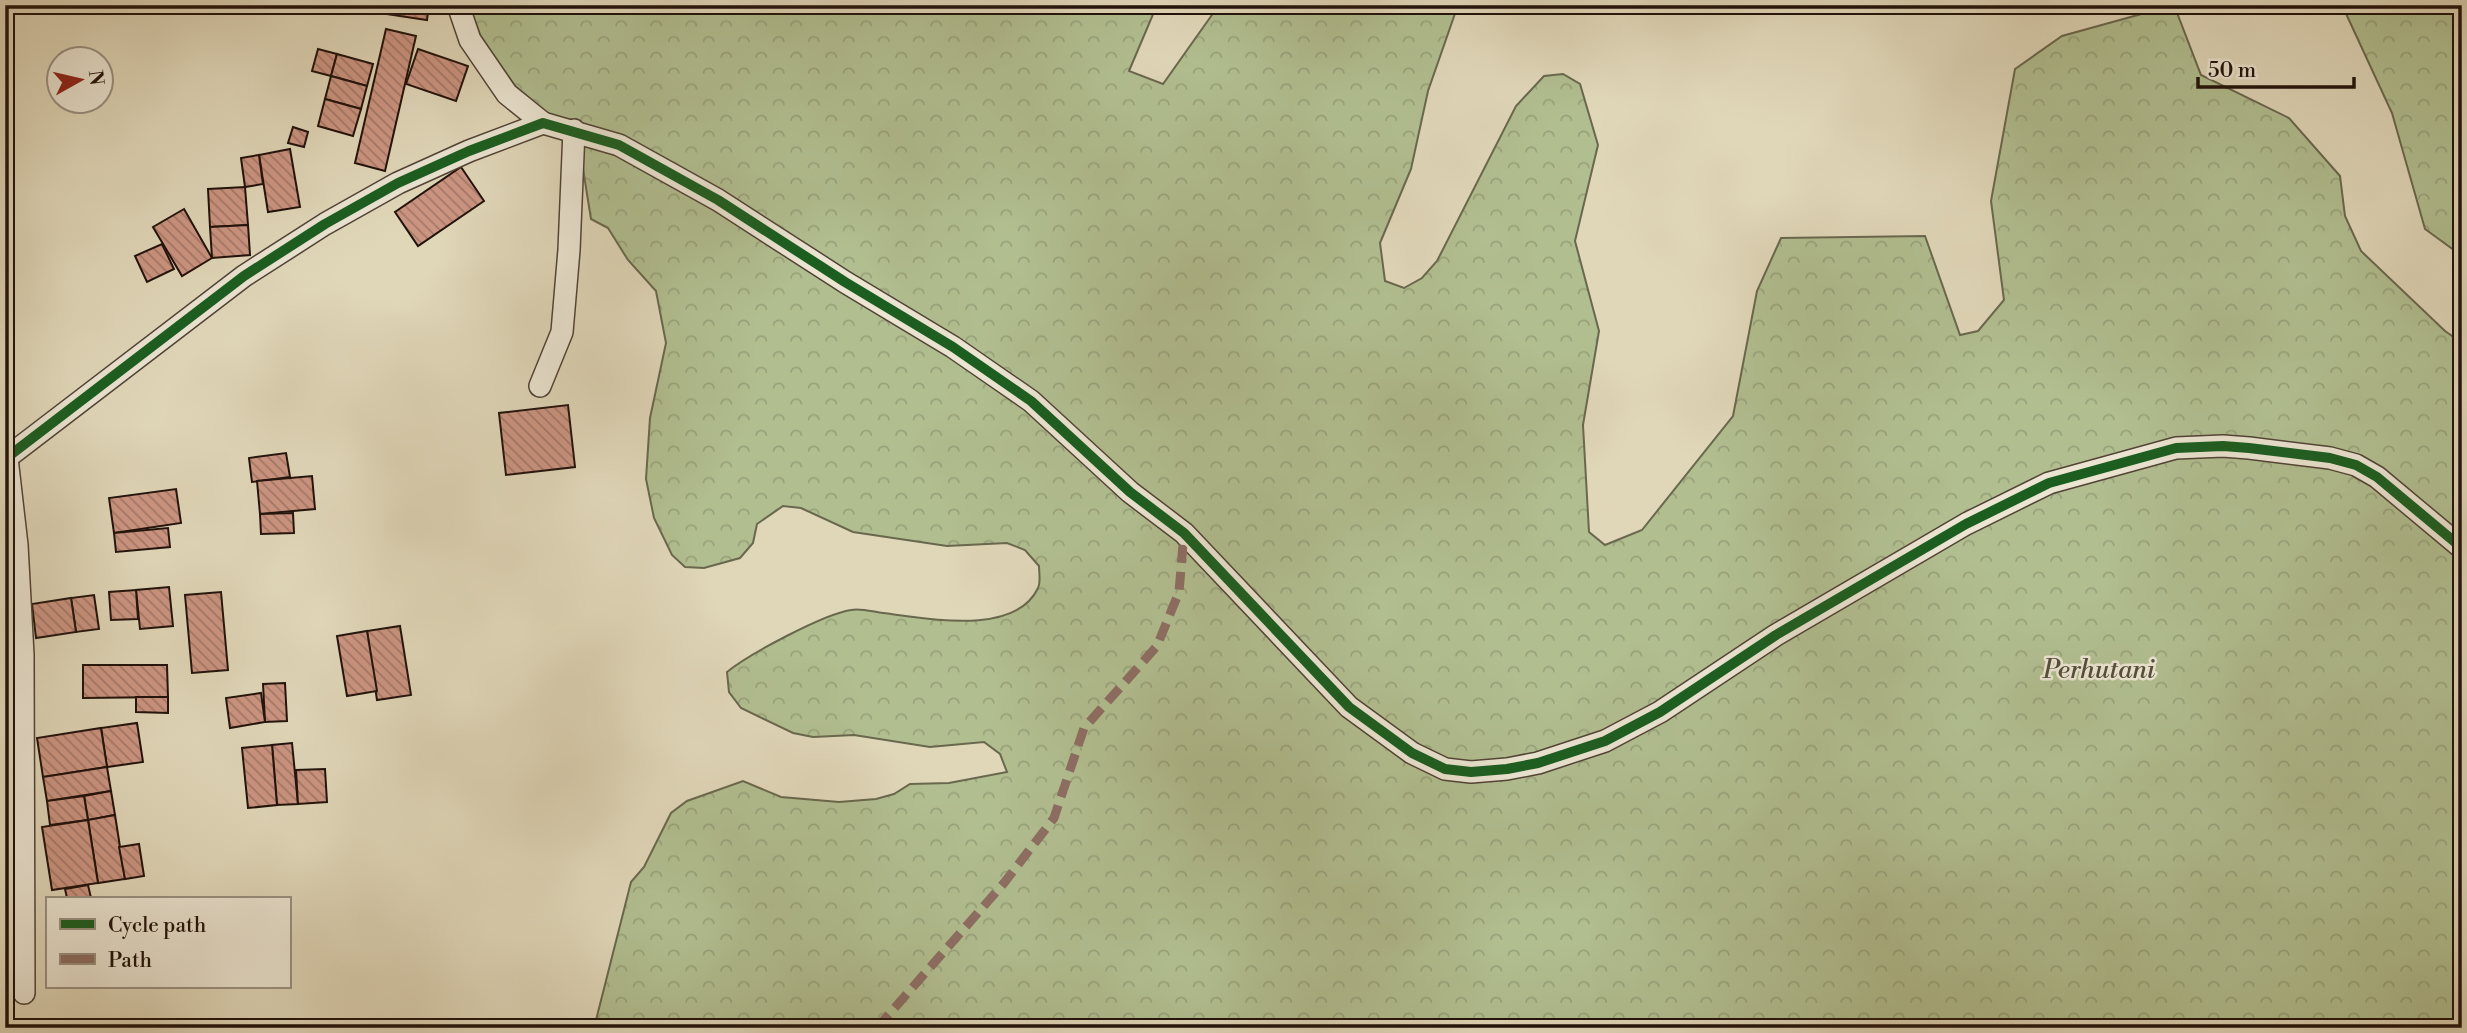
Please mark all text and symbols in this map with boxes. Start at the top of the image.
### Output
north arrow [46,46,116,116]
scale bar [2198,46,2353,90]
text: 50 m [2208,58,2256,84]
text: N [83,69,109,87]
park label: Perhutani [2042,654,2156,686]
legend [46,897,290,988]
text: Cycle path [108,913,207,939]
text: Path [108,948,153,974]

